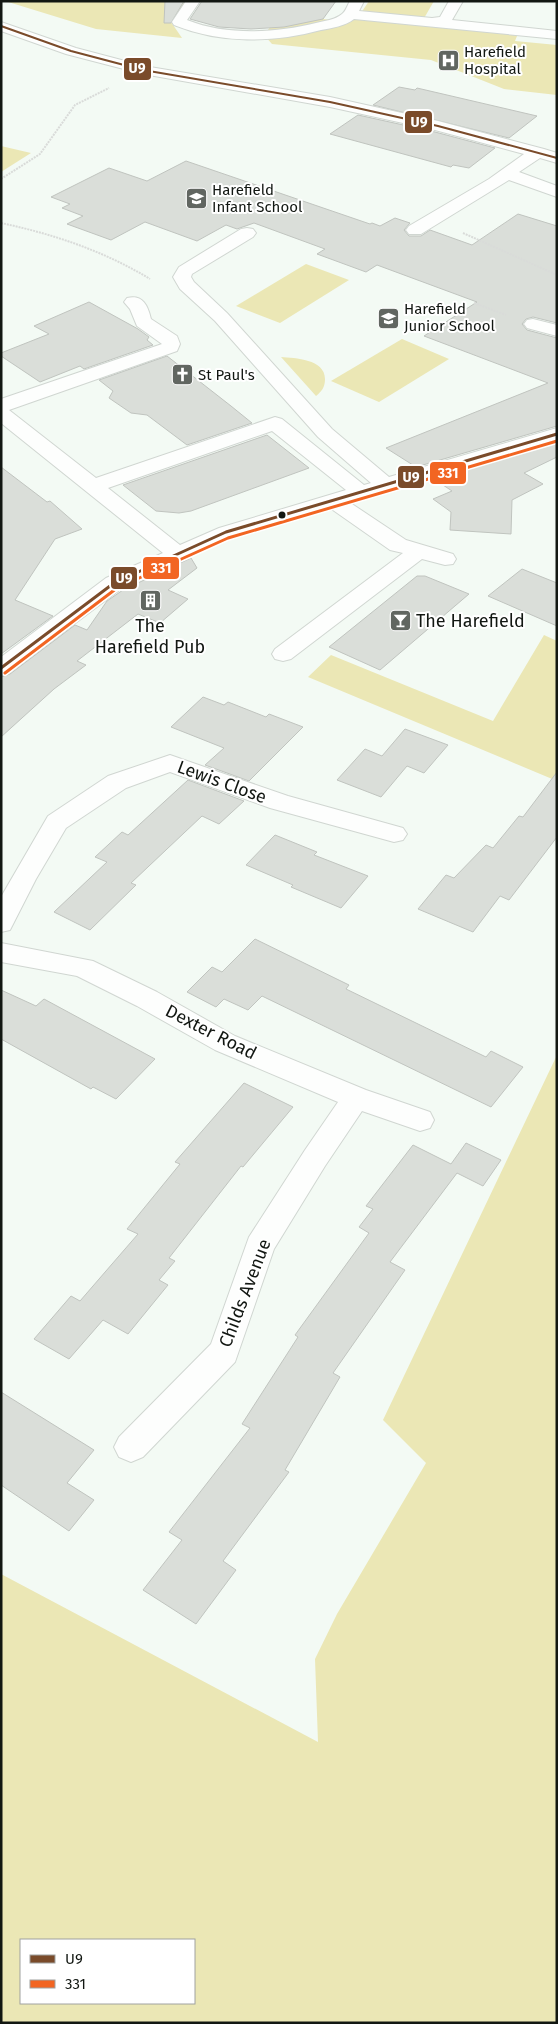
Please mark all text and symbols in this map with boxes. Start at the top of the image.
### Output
place label: Harefield Hospital [464,43,526,78]
hospital icon: Harefield Hospital [436,49,460,73]
line badge: U9 [123,57,152,81]
text: U9 [129,60,146,77]
line badge: U9 [404,110,433,134]
text: U9 [411,114,428,131]
place label: Harefield Infant School [212,181,303,216]
school or university icon: Harefield Infant School [184,187,208,211]
place label: Harefield Junior School [404,300,496,335]
school or university icon: Harefield Junior School [376,306,400,330]
church icon: St Paul's [170,363,194,387]
place label: St Paul's [198,366,255,384]
line badge: 331 [429,461,467,485]
line badge: U9 [397,465,425,489]
text: 331 [437,465,458,482]
text: U9 [403,469,420,486]
unlabelled marker [277,510,287,520]
line badge: 331 [142,556,180,580]
text: 331 [150,560,171,577]
line badge: U9 [110,566,138,590]
text: U9 [116,570,133,587]
building icon: The Harefield Pub [138,589,162,613]
bar icon: The Harefield [388,609,412,633]
place label: The Harefield [416,610,525,632]
place label: The Harefield Pub [95,615,205,658]
street label: Lewis Close [174,756,270,808]
street label: Dexter Road [162,1000,260,1064]
street label: Childs Avenue [214,1236,276,1350]
legend [20,1939,195,2004]
text: U9 [65,1950,83,1968]
text: 331 [65,1975,86,1993]

